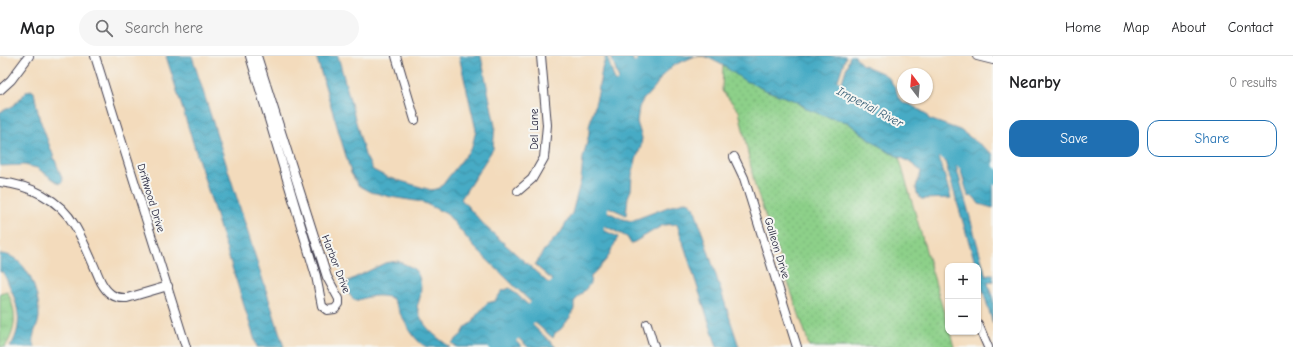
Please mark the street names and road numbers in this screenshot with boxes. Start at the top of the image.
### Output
street label: Del Lane [528,108,541,150]
street label: Driftwood Drive [134,162,168,234]
street label: Galleon Drive [762,216,793,281]
street label: Harbor Drive [319,233,353,295]

